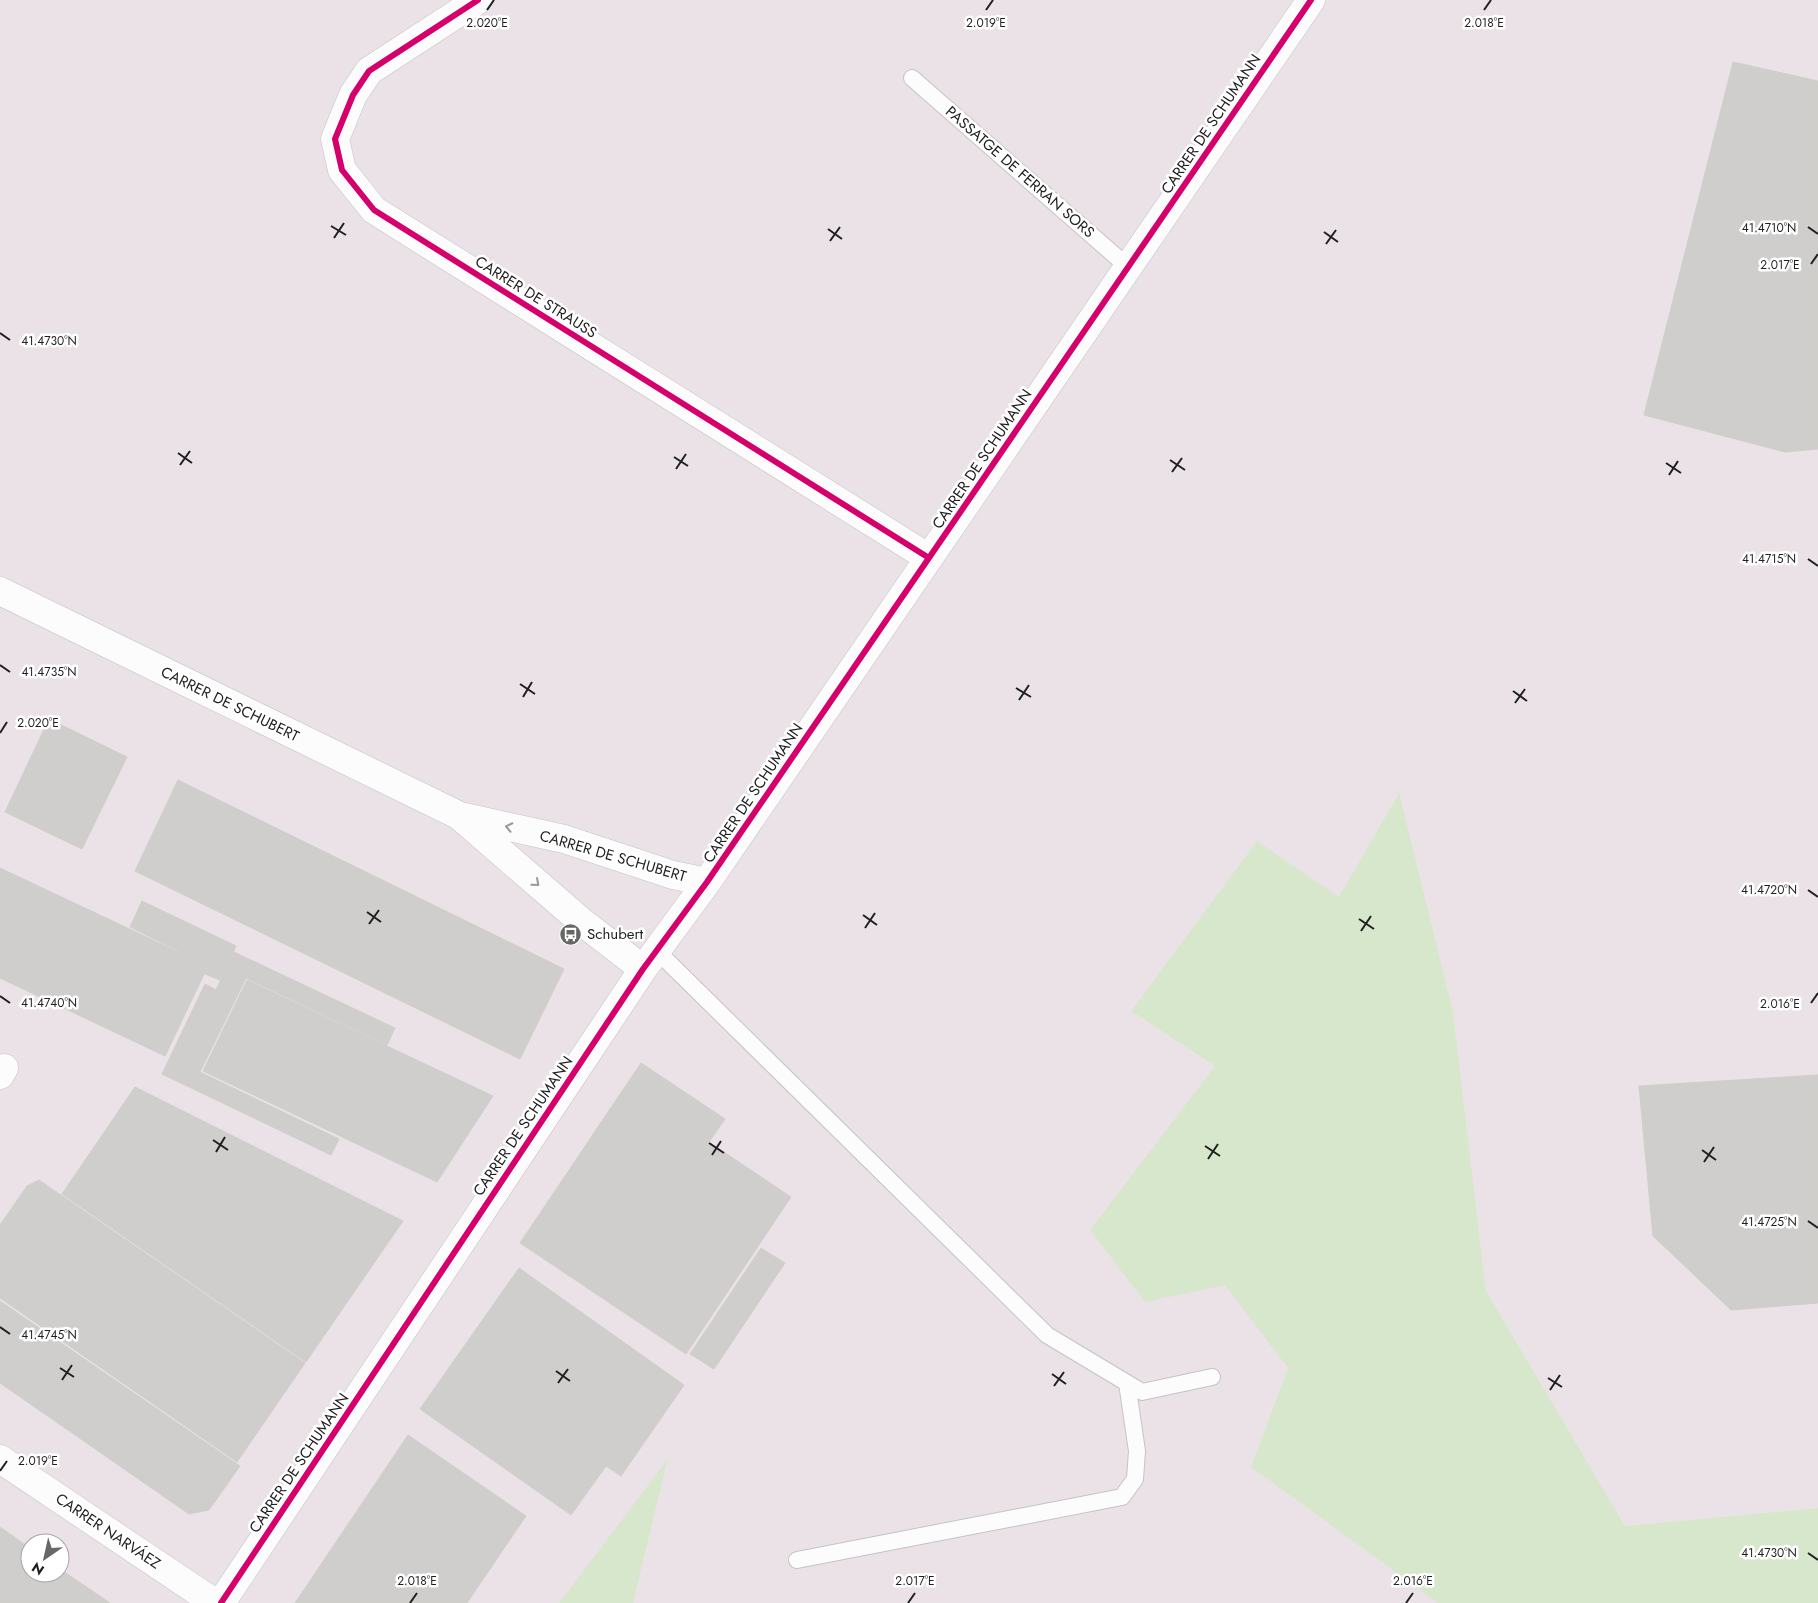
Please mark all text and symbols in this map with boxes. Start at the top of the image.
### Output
text: 2.020°E [466,14,508,32]
text: 2.019°E [966,14,1006,32]
text: 2.018°E [1464,14,1504,32]
street label: CARRER DE SCHUMANN [1156,50,1266,198]
street label: PASSATGE DE FERRAN SORS [941,101,1099,243]
text: 41.4710°N [1742,219,1796,237]
street label: CARRER DE STRAUSS [471,251,601,343]
text: 2.017°E [1760,256,1800,274]
text: 41.4730°N [21,332,77,350]
street label: CARRER DE SCHUMANN [927,385,1037,533]
text: 41.4715°N [1742,550,1796,568]
street label: CARRER DE SCHUBERT [157,661,303,747]
text: 41.4735°N [21,663,77,681]
text: 2.020°E [17,714,59,732]
street label: CARRER DE SCHUMANN [698,719,808,867]
one-way arrow [505,822,513,833]
street label: CARRER DE SCHUBERT [537,825,689,887]
one-way arrow [531,877,540,886]
text: 41.4720°N [1741,881,1797,899]
bus stop icon: Schubert [559,922,583,946]
place label: Schubert [587,923,644,945]
text: 41.4740°N [21,994,77,1012]
text: 2.016°E [1760,995,1800,1013]
street label: CARRER DE SCHUMANN [468,1052,578,1200]
text: 41.4725°N [1741,1213,1797,1231]
text: 41.4745°N [21,1326,77,1344]
street label: CARRER DE SCHUMANN [244,1389,354,1537]
text: 2.019°E [18,1452,58,1470]
street label: CARRER NARVÁEZ [51,1488,165,1574]
north arrow [20,1533,70,1583]
text: 41.4730°N [1741,1544,1797,1562]
text: N [28,1557,48,1580]
text: 2.018°E [397,1572,437,1590]
text: 2.017°E [895,1572,935,1590]
text: 2.016°E [1393,1572,1433,1590]

